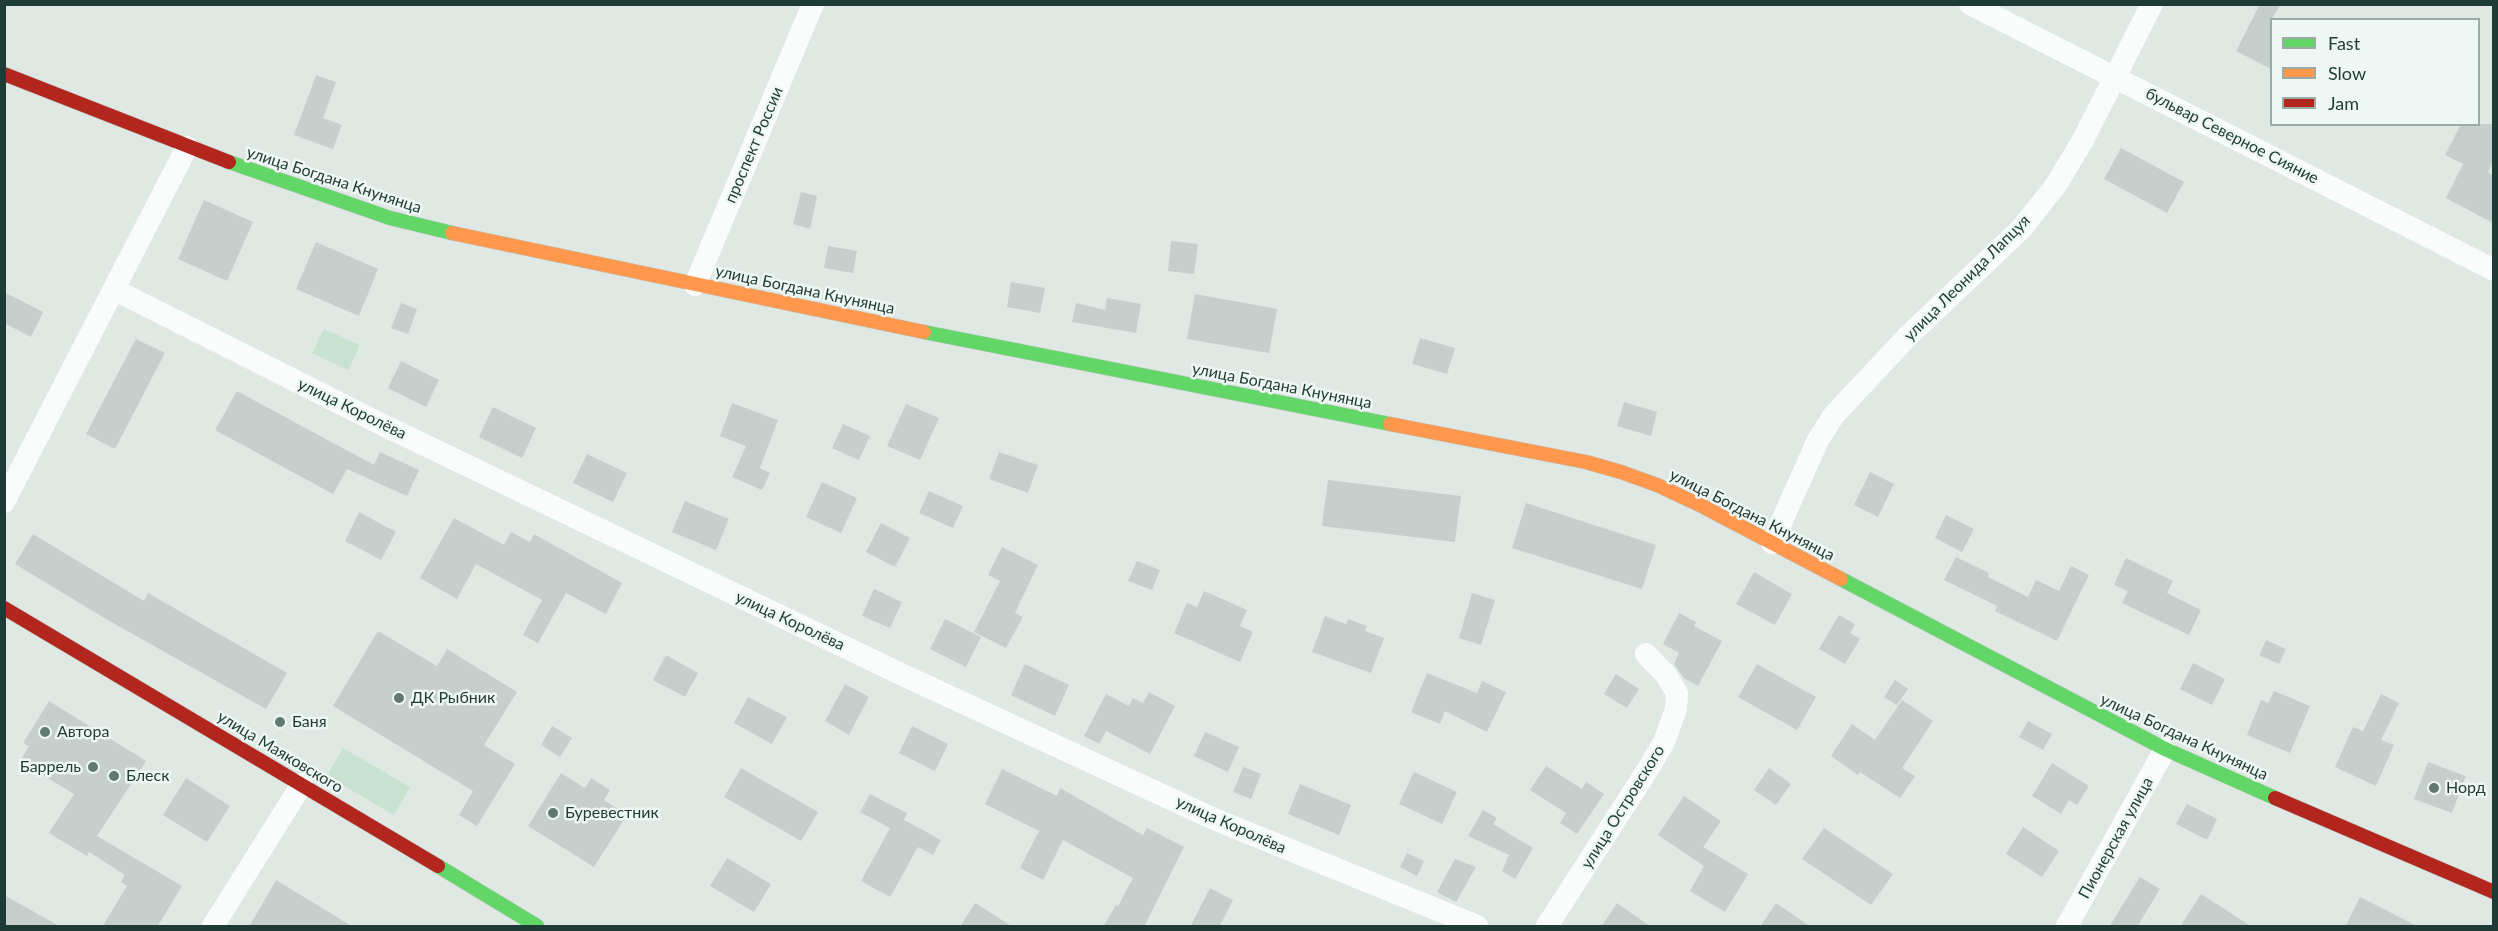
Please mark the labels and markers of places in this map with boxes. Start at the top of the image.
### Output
place label: ДК Рыбник [411,688,495,708]
marker: ДК Рыбник [392,691,406,705]
place label: Баня [292,712,327,732]
marker: Баня [273,715,287,729]
place label: Автора [57,722,109,742]
marker: Автора [38,725,52,739]
place label: Баррель [20,757,81,777]
marker: Баррель [86,760,100,774]
place label: Блеск [126,766,169,786]
marker: Блеск [107,769,121,783]
place label: Норд [2446,778,2486,798]
marker: Норд [2427,781,2441,795]
place label: Буревестник [565,803,659,823]
marker: Буревестник [546,806,560,820]

